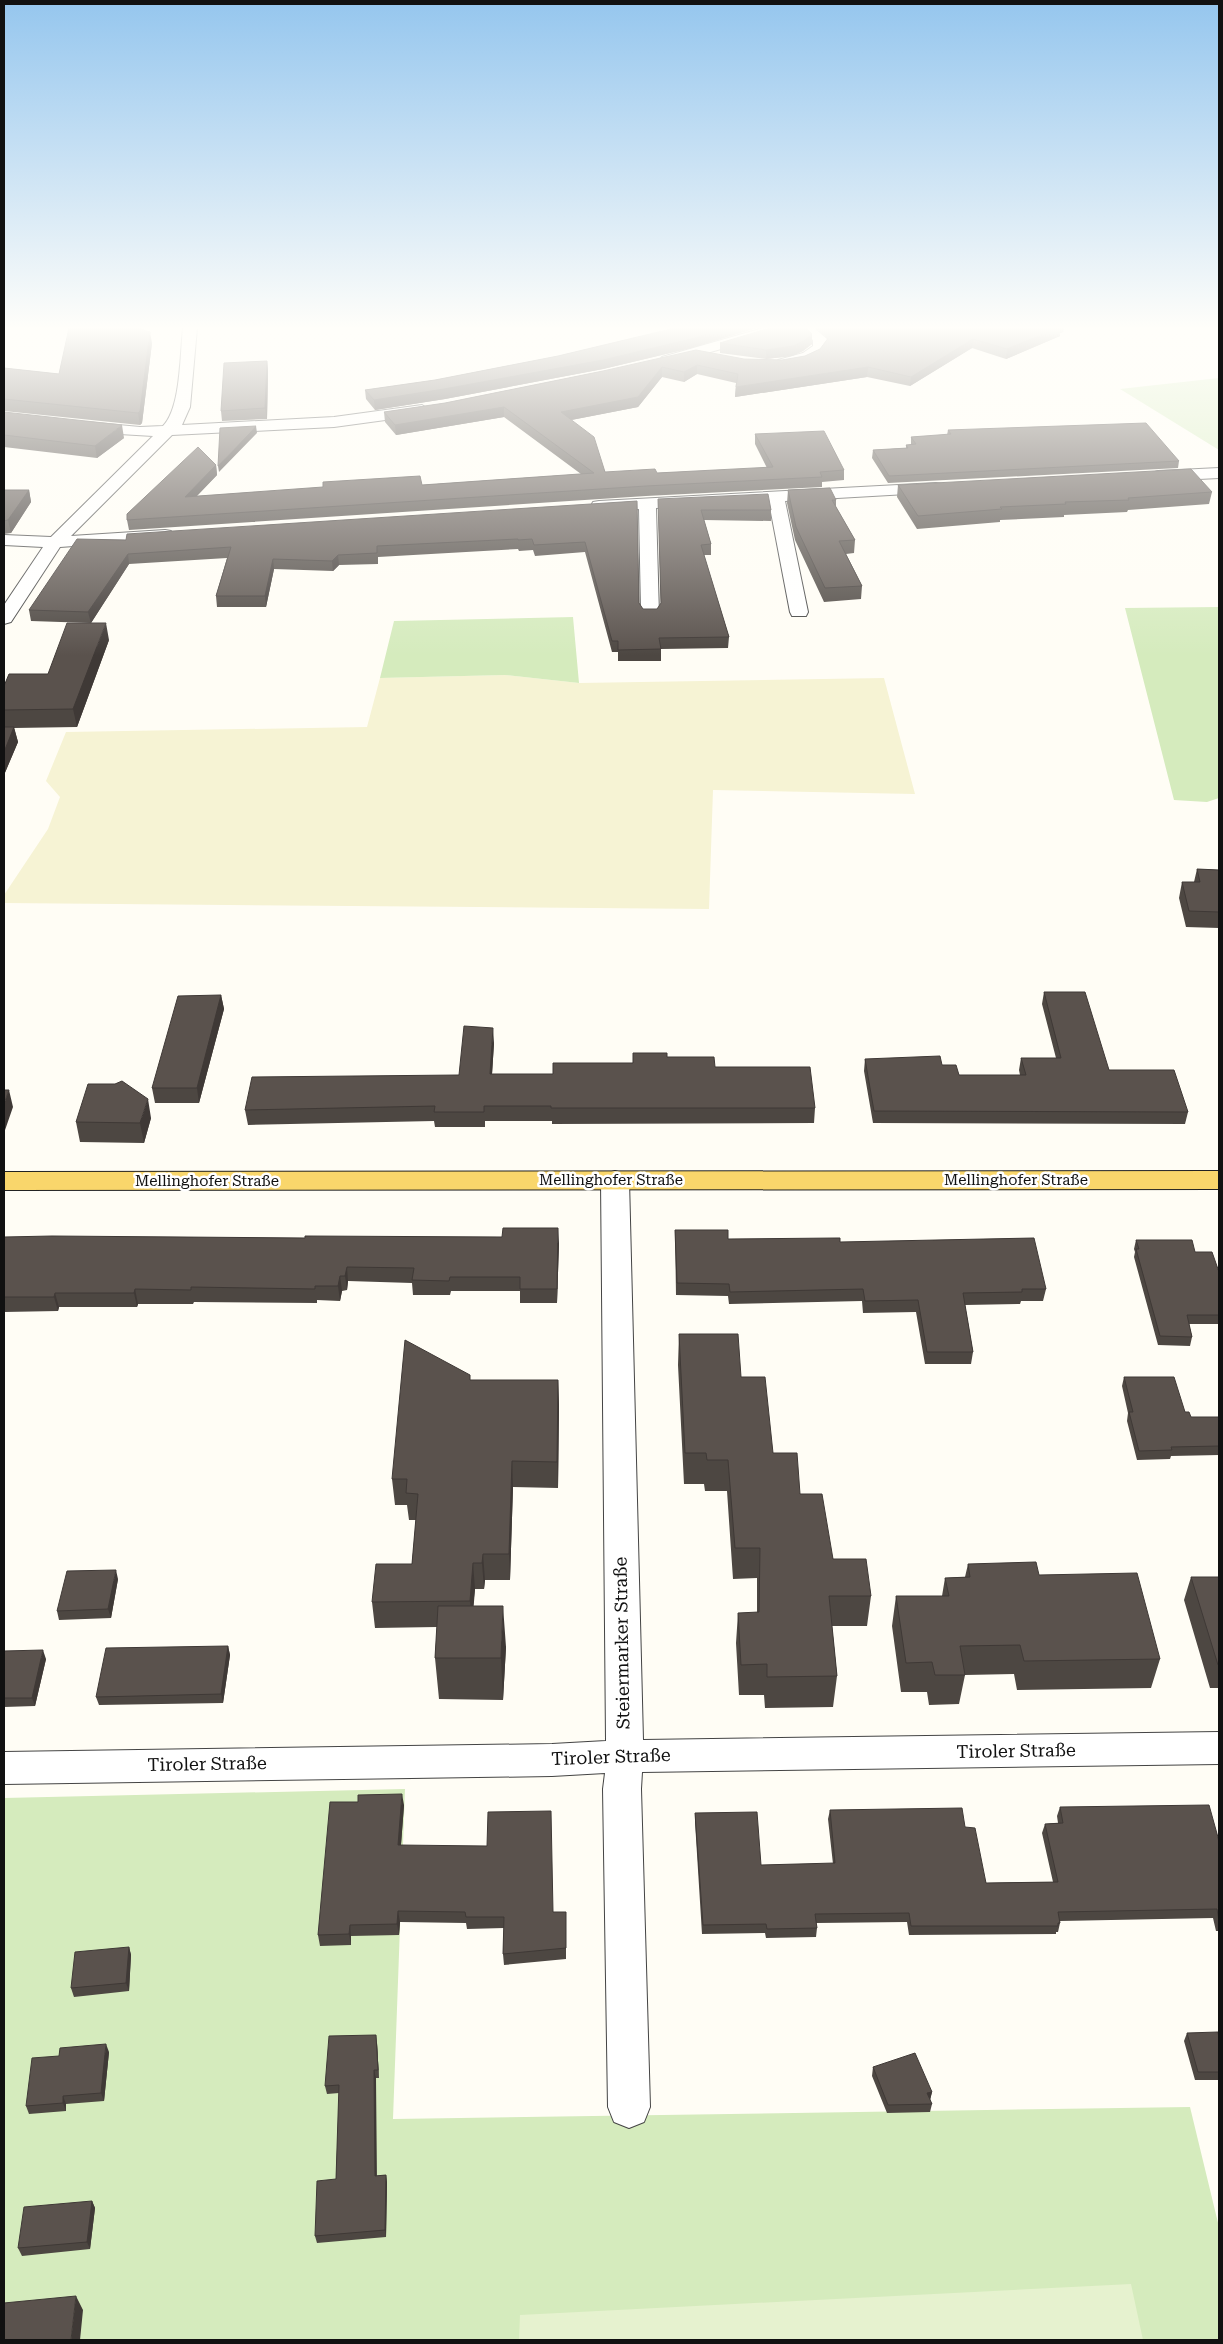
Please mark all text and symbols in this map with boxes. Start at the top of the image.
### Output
street label: Mellinghofer Straße [539,1171,683,1189]
street label: Mellinghofer Straße [944,1171,1088,1189]
street label: Mellinghofer Straße [135,1172,279,1190]
street label: Steiermarker Straße [609,1556,634,1730]
street label: Tiroler Straße [956,1739,1076,1762]
street label: Tiroler Straße [551,1744,671,1769]
street label: Tiroler Straße [147,1752,267,1775]

